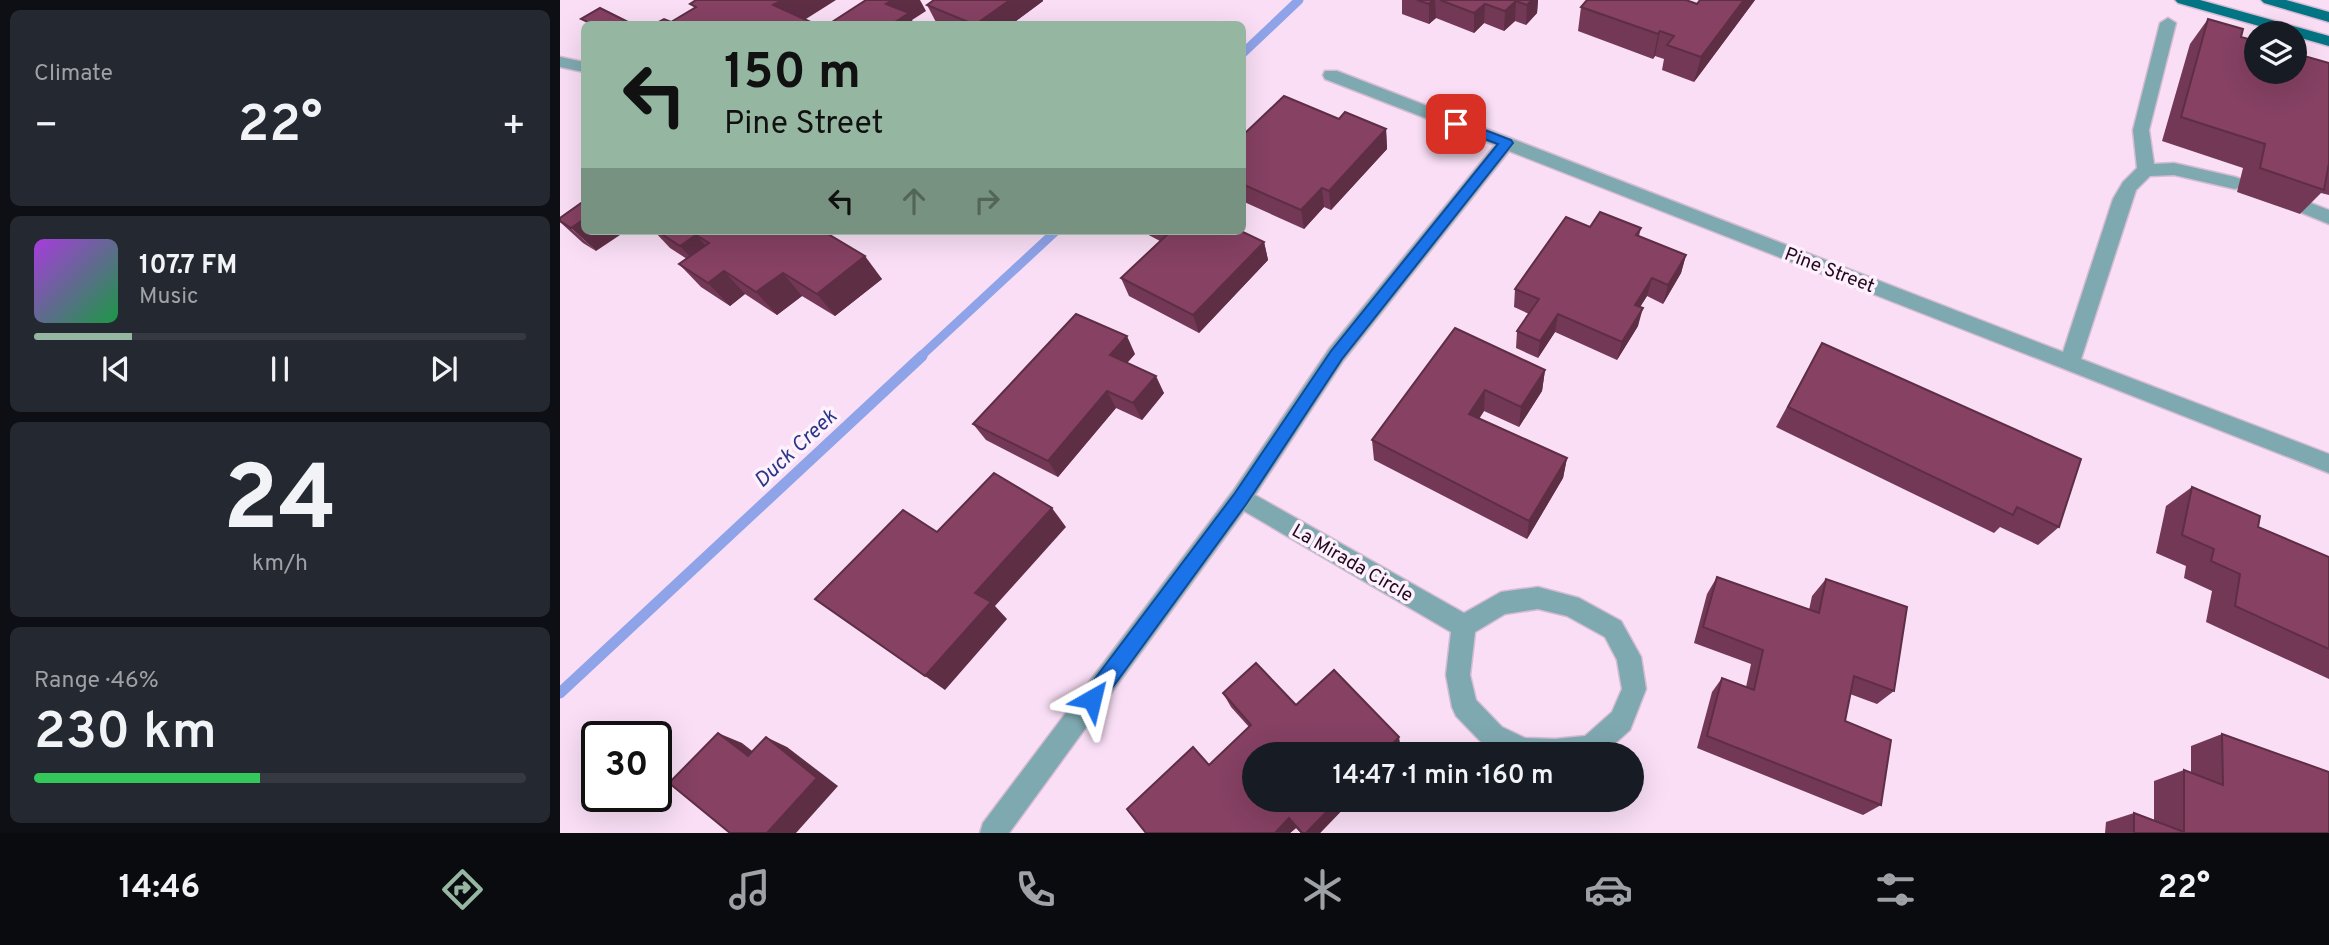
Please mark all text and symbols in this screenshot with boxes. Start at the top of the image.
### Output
map controls [2244,21,2307,84]
button: layers [2244,21,2307,84]
text: 150 m [724,44,861,106]
icon: left [609,49,700,140]
text: Climate [34,60,113,89]
text: 22° [237,94,323,160]
pin [1426,94,1486,154]
text: − [34,103,59,152]
text: + [501,103,526,152]
text: Pine Street [724,105,884,145]
icon: arrive [1437,105,1475,143]
icon: left [822,182,860,220]
icon: ahead [895,182,933,220]
icon: right [968,182,1006,220]
street label: Pine Street [1781,243,1878,299]
text: 107.7 FM [139,250,237,283]
text: Music [139,283,199,312]
icon: previous [97,350,135,388]
icon: pause [261,350,299,388]
icon: next [425,350,463,388]
water label: Duck Creek [749,404,843,494]
text: 24 [223,447,337,562]
street label: La Mirada Circle [1287,519,1417,608]
text: km/h [252,550,308,579]
position arrow [1055,662,1129,736]
text: Range · 46% [34,667,159,696]
text: 230 km [34,701,217,767]
speed limit sign: 30 [581,721,672,812]
text: 14:47 · 1 min · 160 m [1332,760,1554,793]
icon: directions [438,865,487,914]
icon: music [725,865,774,914]
icon: phone [1011,865,1060,914]
icon: climate [1298,865,1347,914]
icon: car [1584,865,1633,914]
icon: filters [1871,865,1920,914]
text: 14:46 [119,869,200,909]
text: 22° [2158,869,2210,909]

